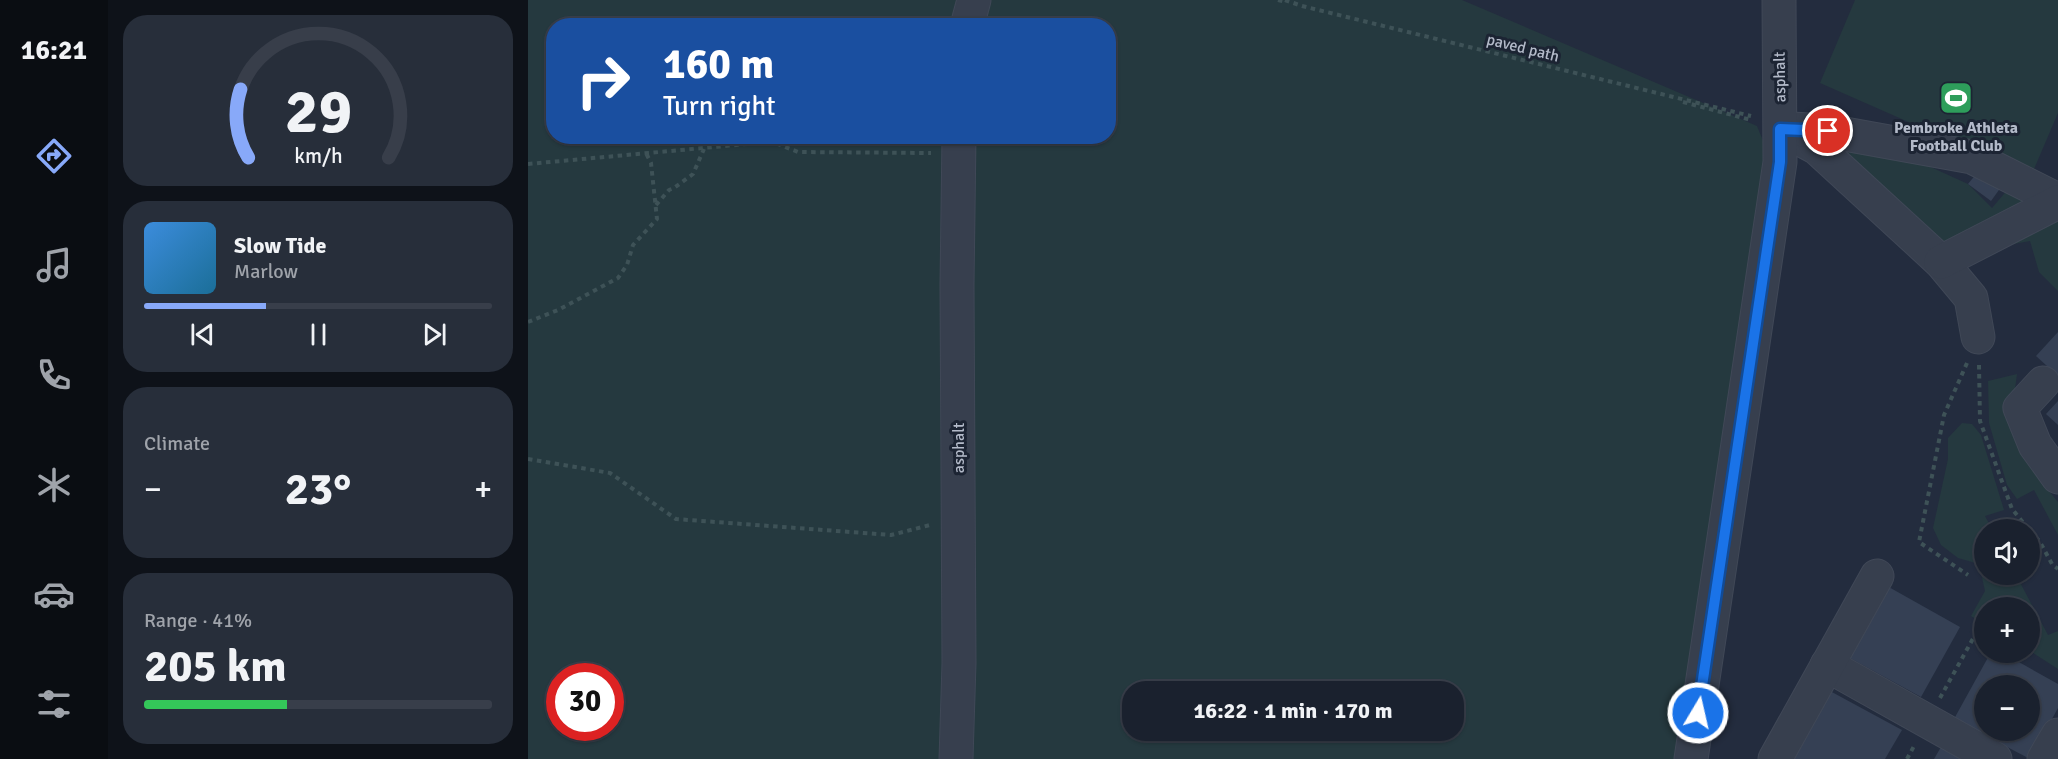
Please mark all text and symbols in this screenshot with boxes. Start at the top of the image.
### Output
street label: paved path [1485,29,1561,67]
text: 16:21 [21,34,87,67]
text: 160 m [663,39,774,90]
icon: right [564,42,642,120]
street label: asphalt [1770,51,1790,102]
text: 29 [284,73,352,150]
sports icon: Pembroke Athleta Football Club [1938,80,1974,116]
text: Turn right [663,90,776,123]
pin [1802,105,1853,156]
icon: arrive [1811,114,1844,147]
place label: Pembroke Athleta Football Club [1894,118,2018,156]
icon: directions [33,135,75,177]
text: km/h [294,143,342,169]
text: Slow Tide [234,232,326,259]
icon: music [33,244,75,286]
text: Marlow [234,259,298,284]
icon: previous [186,318,219,351]
icon: pause [302,318,335,351]
icon: next [418,318,451,351]
icon: phone [33,354,75,396]
street label: asphalt [949,422,969,473]
text: Climate [144,431,210,456]
text: 23° [285,462,351,517]
icon: climate [33,464,75,506]
text: − [144,469,162,510]
text: + [474,469,492,510]
map controls [1974,519,2040,741]
button: sound [1974,519,2040,585]
icon: car [33,573,75,615]
button: + [1974,597,2040,663]
text: Range · 41% [144,608,252,633]
text: 205 km [144,639,287,694]
speed limit sign: 30 [546,663,624,741]
button: − [1974,675,2040,741]
position arrow [1666,681,1730,745]
icon: filters [33,683,75,725]
text: 16:22 · 1 min · 170 m [1193,697,1393,724]

